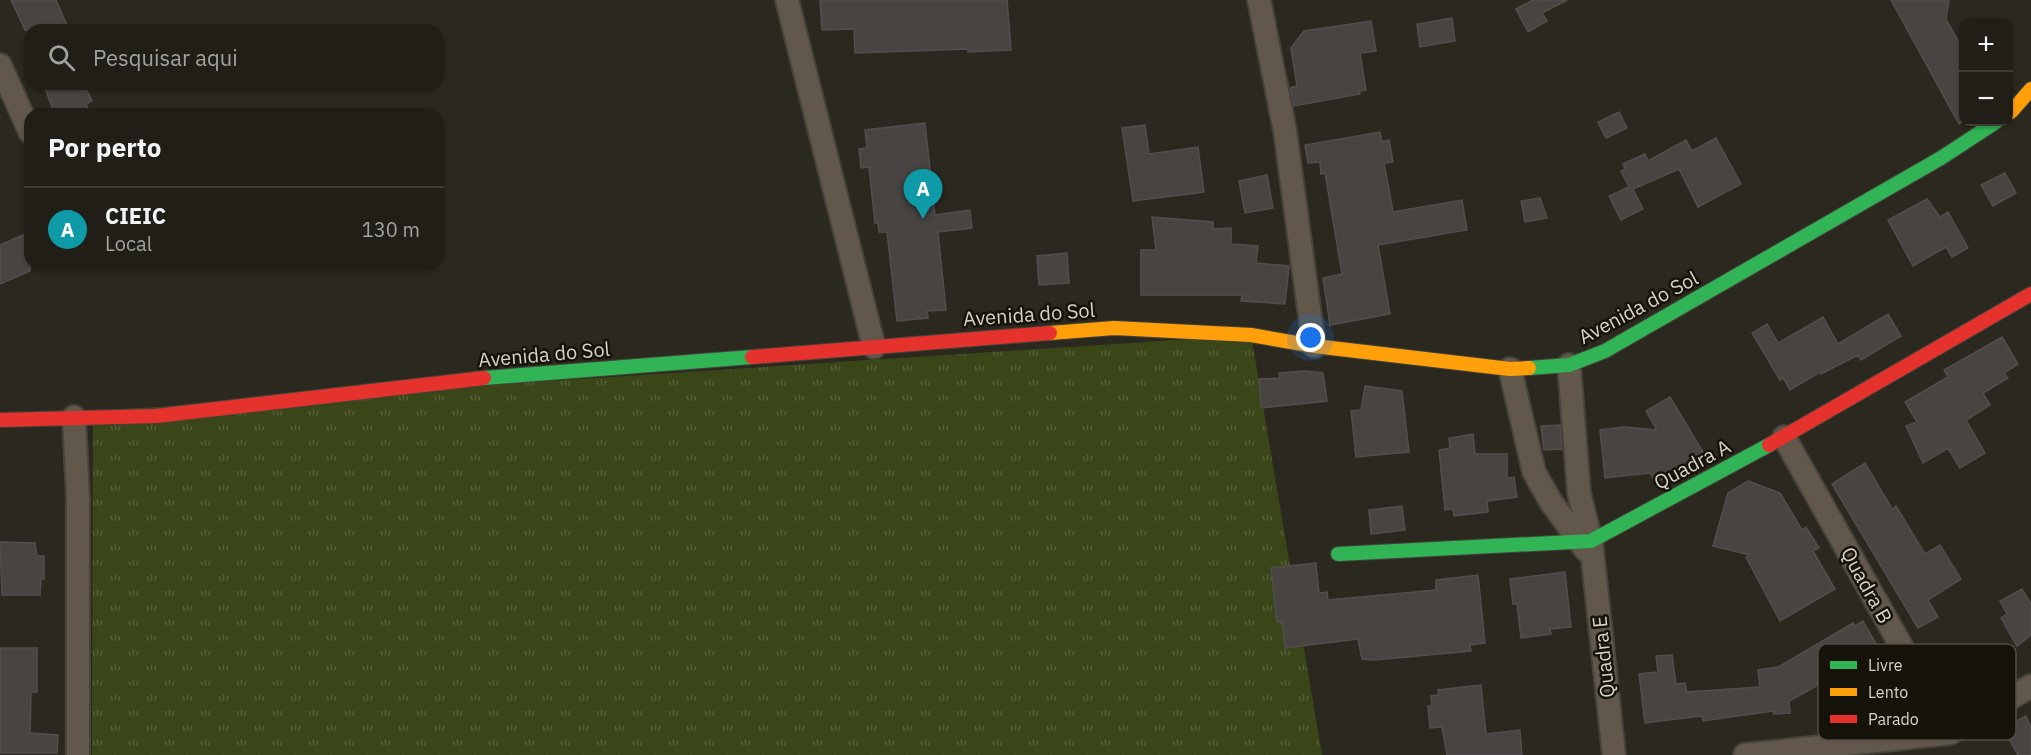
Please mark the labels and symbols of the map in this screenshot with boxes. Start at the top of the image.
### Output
pin: A [904,170,942,219]
street label: Avenida do Sol [1573,264,1703,350]
street label: Avenida do Sol [962,296,1096,332]
your location [1296,323,1325,352]
street label: Avenida do Sol [477,335,611,373]
street label: Quadra A [1649,432,1735,495]
street label: Quadra B [1835,542,1899,628]
street label: Quadra E [1585,615,1621,699]
legend [1818,644,2016,740]
text: Livre [1868,655,1903,675]
text: Lento [1868,682,1908,702]
text: Parado [1868,709,1919,729]

